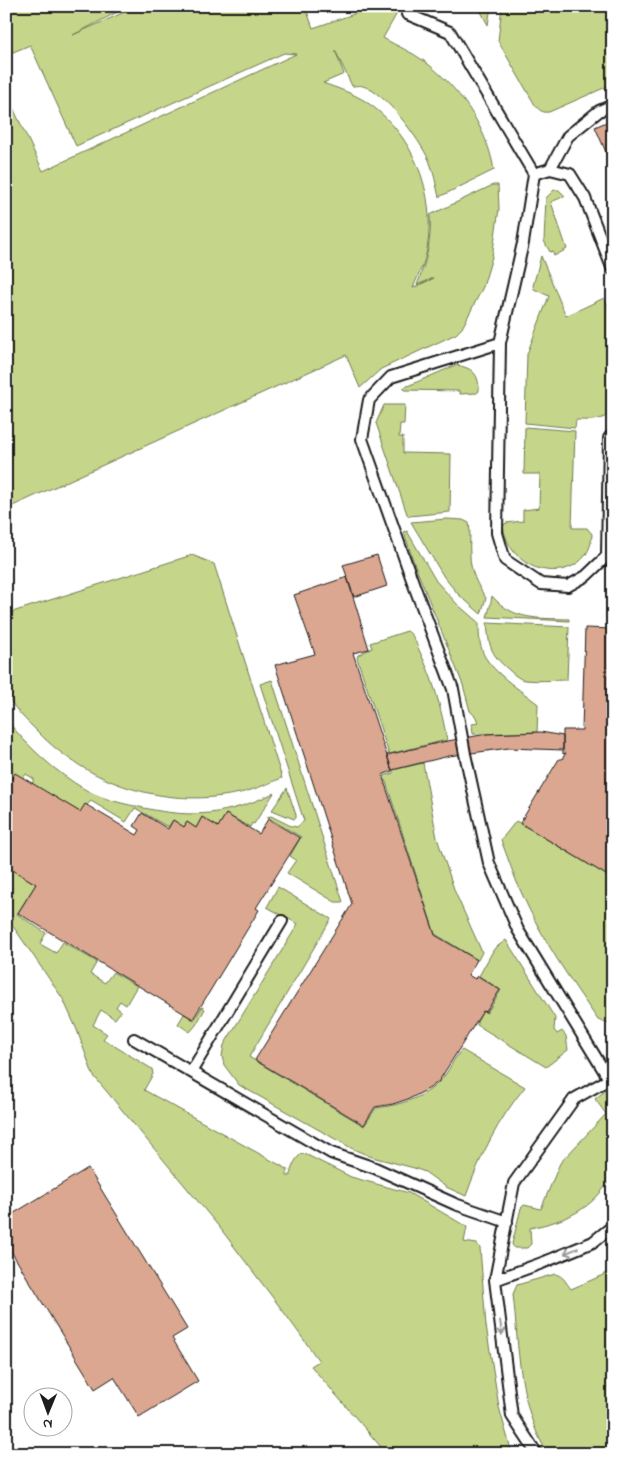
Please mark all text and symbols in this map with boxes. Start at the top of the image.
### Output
one-way arrow [564,1247,579,1256]
one-way arrow [496,1320,506,1336]
north arrow [22,1388,72,1438]
text: N [43,1413,53,1434]

